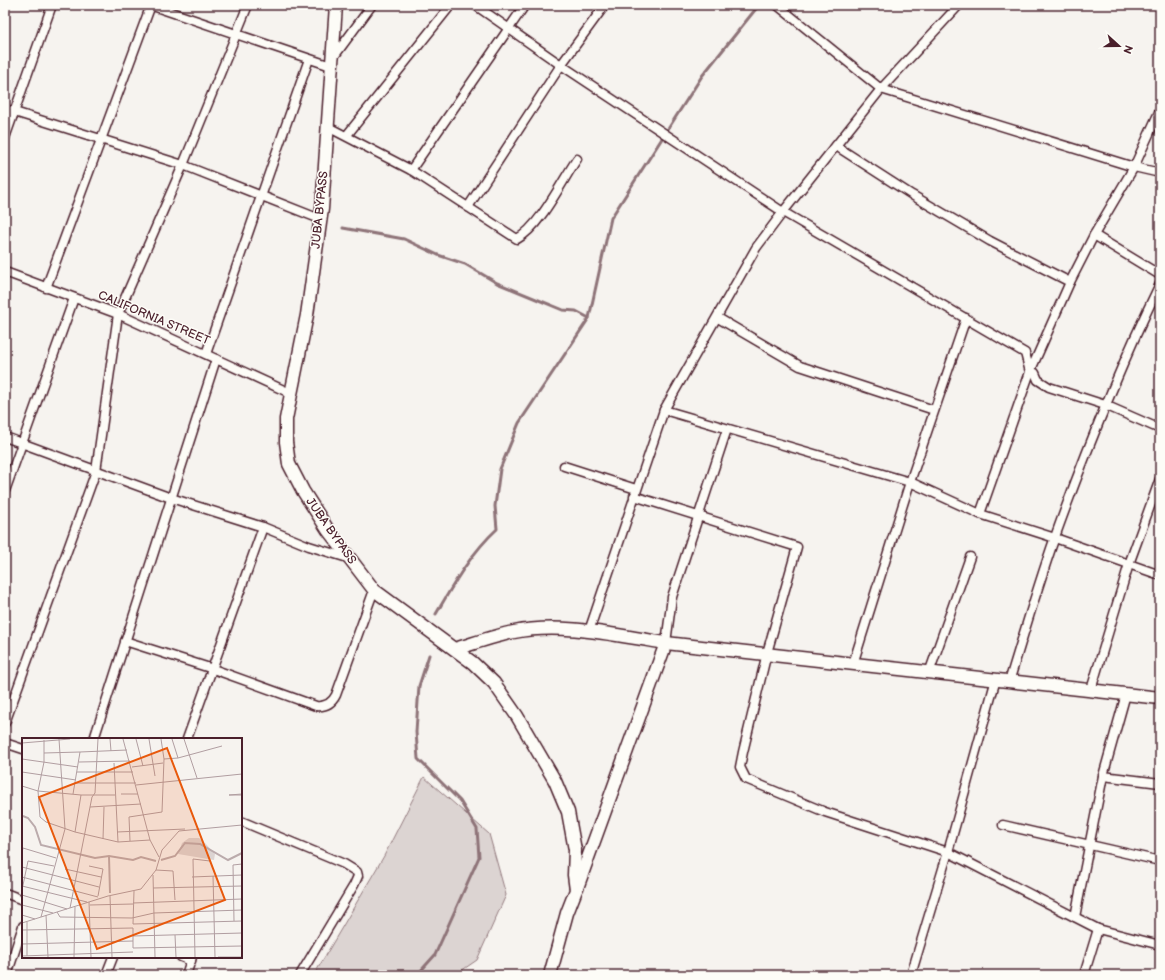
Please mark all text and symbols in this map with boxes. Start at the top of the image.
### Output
north arrow [1099,26,1139,66]
text: N [1120,43,1135,56]
street label: JUBA BYPASS [308,170,332,250]
street label: CALIFORNIA STREET [96,288,213,349]
street label: JUBA BYPASS [303,495,359,567]
inset map [22,738,242,958]

